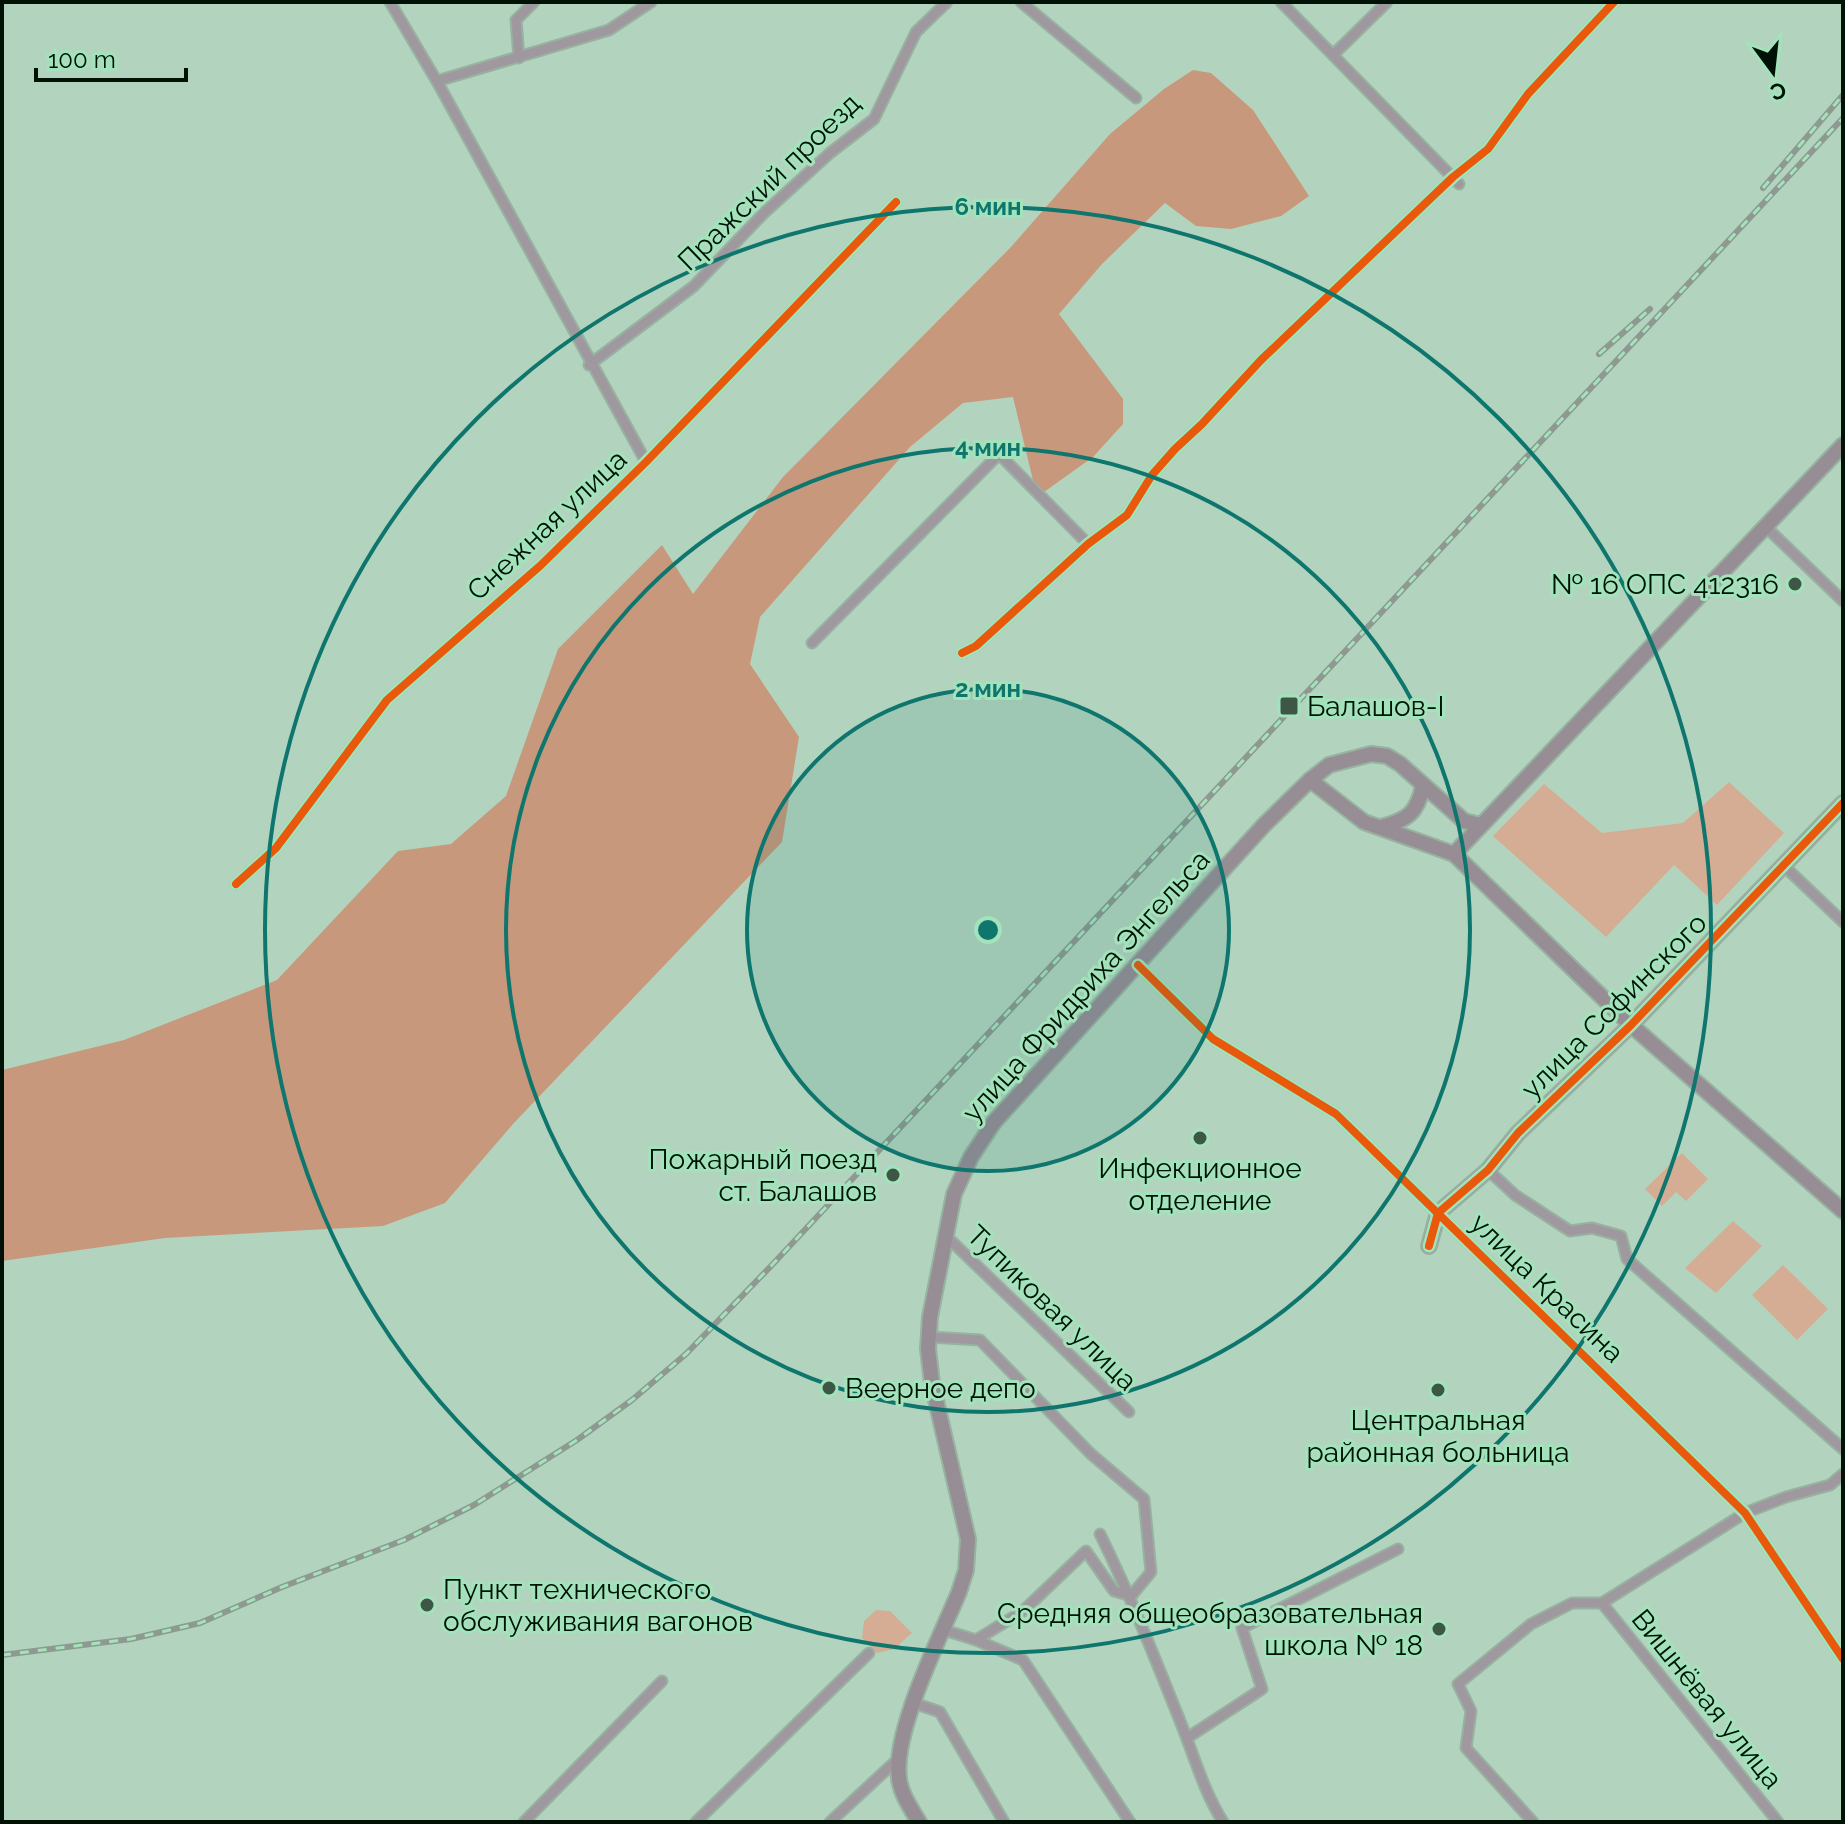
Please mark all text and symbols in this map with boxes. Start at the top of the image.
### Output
scale bar [36,32,186,82]
north arrow [1733,32,1813,112]
text: 100 m [48,45,116,74]
text: С [1768,77,1789,106]
street label: Пражский проезд [671,87,867,277]
text: 6 мин [954,192,1022,221]
text: 4 мин [955,433,1021,462]
street label: Снежная улица [461,443,633,607]
place label: № 16 ОПС 412316 [1551,568,1779,601]
marker: № 16 ОПС 412316 [1786,575,1804,593]
text: 2 мин [955,674,1021,703]
place label: Балашов-I [1307,690,1444,723]
marker: Балашов-I [1278,695,1300,717]
street label: улица Фридриха Энгельса [955,844,1217,1128]
street label: улица Софинского [1514,906,1714,1106]
centre of rings [974,916,1002,944]
marker: Инфекционное отделение [1191,1129,1209,1147]
place label: Пожарный поезд ст. Балашов [649,1143,877,1208]
place label: Инфекционное отделение [1098,1152,1302,1217]
marker: Пожарный поезд ст. Балашов [884,1166,902,1184]
street label: улица Красина [1464,1207,1630,1369]
street label: Тупиковая улица [960,1219,1144,1397]
place label: Веерное депо [845,1372,1036,1405]
marker: Веерное депо [820,1379,838,1397]
marker: Центральная районная больница [1429,1381,1447,1399]
place label: Центральная районная больница [1306,1404,1570,1469]
place label: Пункт технического обслуживания вагонов [443,1573,753,1638]
marker: Пункт технического обслуживания вагонов [418,1596,436,1614]
place label: Средняя общеобразовательная школа № 18 [997,1597,1423,1662]
street label: Вишнёвая улица [1625,1603,1789,1795]
marker: Средняя общеобразовательная школа № 18 [1430,1620,1448,1638]

